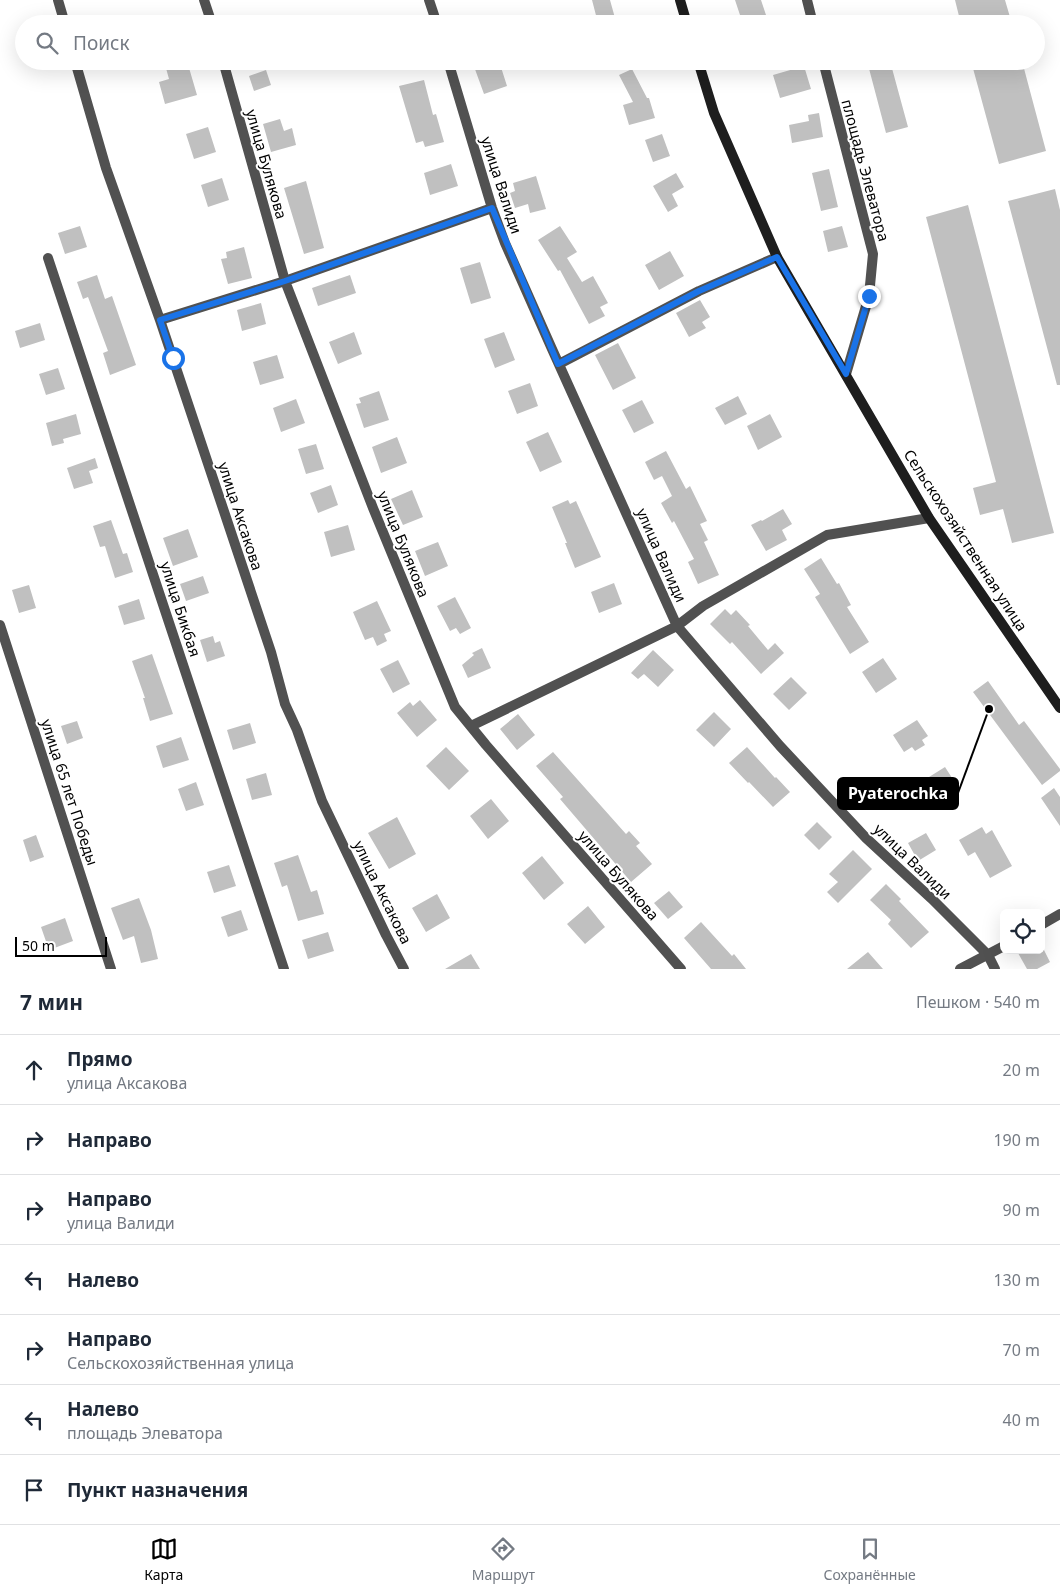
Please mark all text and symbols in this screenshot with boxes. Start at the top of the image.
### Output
search box [15,15,1045,70]
icon: search [33,29,61,57]
text: Поиск [73,30,129,56]
street label: площадь Элеватора [837,97,895,243]
street label: улица Булякова [242,107,292,221]
street label: улица Валиди [477,134,527,236]
route end [858,285,881,308]
route start [162,347,185,370]
street label: Сельскохозяйственная улица [900,445,1032,635]
street label: улица Аксакова [214,459,268,573]
street label: улица Булякова [374,488,434,600]
street label: улица Валиди [632,505,692,605]
street label: улица Бикбая [156,559,206,659]
street label: улица 65 лет Победы [37,716,103,868]
callout: Pyaterochka [838,778,958,809]
text: Pyaterochka [848,782,948,804]
street label: улица Валиди [870,819,956,903]
street label: улица Булякова [574,826,664,924]
street label: улица Аксакова [349,837,417,947]
map controls [1000,909,1045,954]
button: locate [1000,909,1045,954]
scale bar [15,934,108,957]
text: 50 m [22,936,55,955]
text: 7 мин [20,988,83,1016]
text: Пешком · 540 m [916,991,1040,1013]
text: Прямо [67,1046,133,1072]
icon: ahead [20,1056,48,1084]
text: 20 m [1003,1059,1040,1081]
text: улица Аксакова [67,1072,187,1094]
icon: right [20,1126,48,1154]
text: Направо [67,1127,152,1153]
text: 190 m [993,1129,1040,1151]
text: Направо [67,1186,152,1212]
icon: right [20,1196,48,1224]
text: 90 m [1003,1199,1040,1221]
text: улица Валиди [67,1212,175,1234]
icon: left [20,1266,48,1294]
text: Налево [67,1267,139,1293]
text: 130 m [993,1269,1040,1291]
text: Направо [67,1326,152,1352]
icon: right [20,1336,48,1364]
text: 70 m [1003,1339,1040,1361]
text: Сельскохозяйственная улица [67,1352,294,1374]
text: Налево [67,1396,139,1422]
icon: left [20,1406,48,1434]
text: 40 m [1003,1409,1040,1431]
text: площадь Элеватора [67,1422,223,1444]
icon: arrive [20,1476,48,1504]
text: Пункт назначения [67,1477,248,1503]
tab: Карта [144,1535,183,1584]
tab: Маршрут [472,1535,535,1584]
tab: Сохранённые [823,1535,916,1584]

